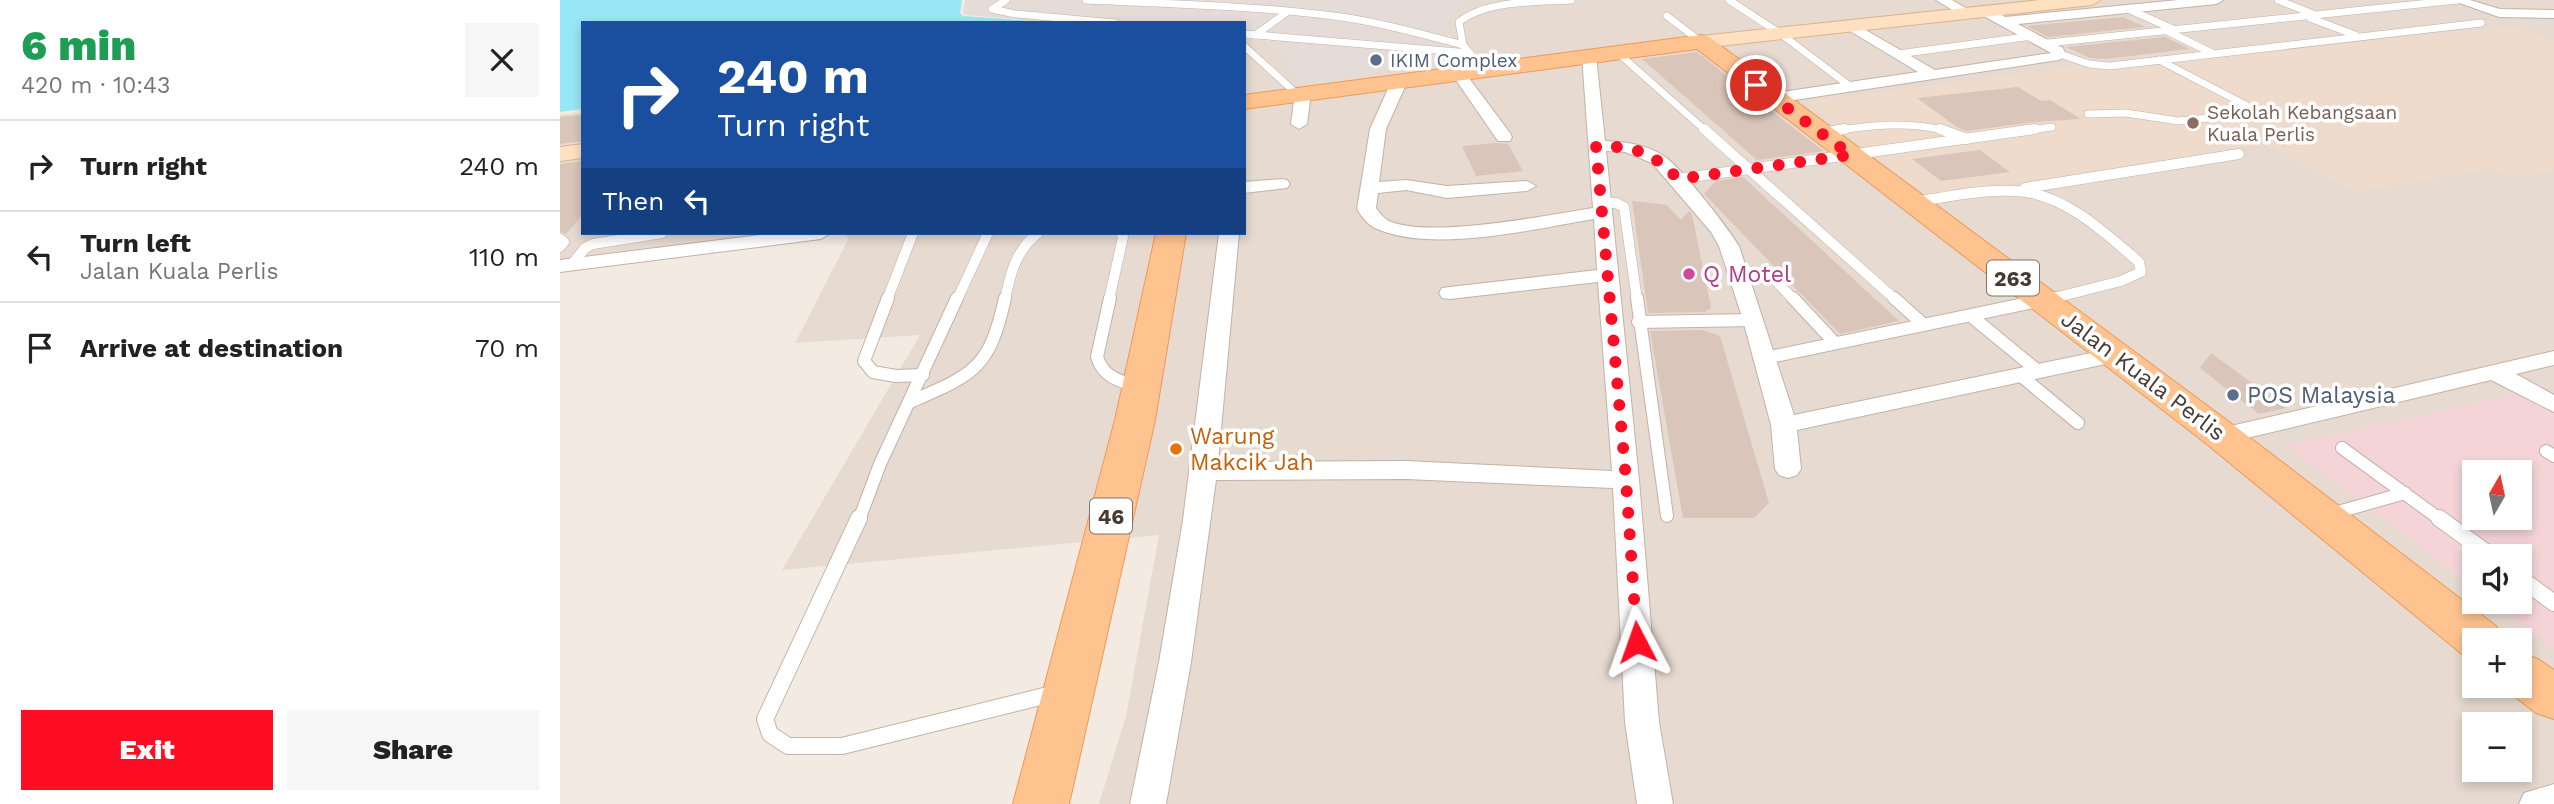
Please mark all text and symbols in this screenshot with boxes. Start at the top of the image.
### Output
text: 6 min [21,21,136,70]
button: close [465,23,539,97]
text: 240 m [717,47,869,105]
icon: right [602,49,693,140]
place label: IKIM Complex [1390,49,1517,72]
marker: IKIM Complex [1368,52,1384,68]
pin [1726,55,1786,115]
icon: arrive [1737,66,1775,104]
text: 420 m · 10:43 [21,72,171,99]
place label: Sekolah Kebangsaan Kuala Perlis [2207,101,2397,146]
text: Turn right [717,106,869,144]
marker: Sekolah Kebangsaan Kuala Perlis [2185,115,2201,131]
icon: right [21,147,59,185]
text: Turn right [80,151,207,181]
text: 240 m [459,151,539,181]
icon: left [678,182,716,220]
text: Then [602,186,664,216]
text: Turn left [80,228,191,258]
icon: left [21,238,59,276]
text: 110 m [469,242,539,272]
text: Jalan Kuala Perlis [80,258,279,285]
road number: 263 [1987,260,2039,296]
place label: Q Motel [1703,261,1791,288]
marker: Q Motel [1681,266,1697,282]
street label: Jalan Kuala Perlis [2056,305,2230,447]
icon: arrive [21,329,59,367]
text: Arrive at destination [80,333,343,363]
text: 70 m [475,333,539,363]
place label: POS Malaysia [2247,382,2396,409]
marker: POS Malaysia [2225,387,2241,403]
place label: Warung Makcik Jah [1190,423,1314,476]
marker: Warung Makcik Jah [1168,441,1184,457]
north arrow [2462,460,2532,530]
map controls [2462,460,2532,782]
road number: 46 [1090,498,1132,534]
button: sound [2462,544,2532,614]
position arrow [1600,605,1674,679]
button: + [2462,628,2532,698]
button: Exit [21,710,273,790]
button: Share [287,710,539,790]
button: − [2462,712,2532,782]

